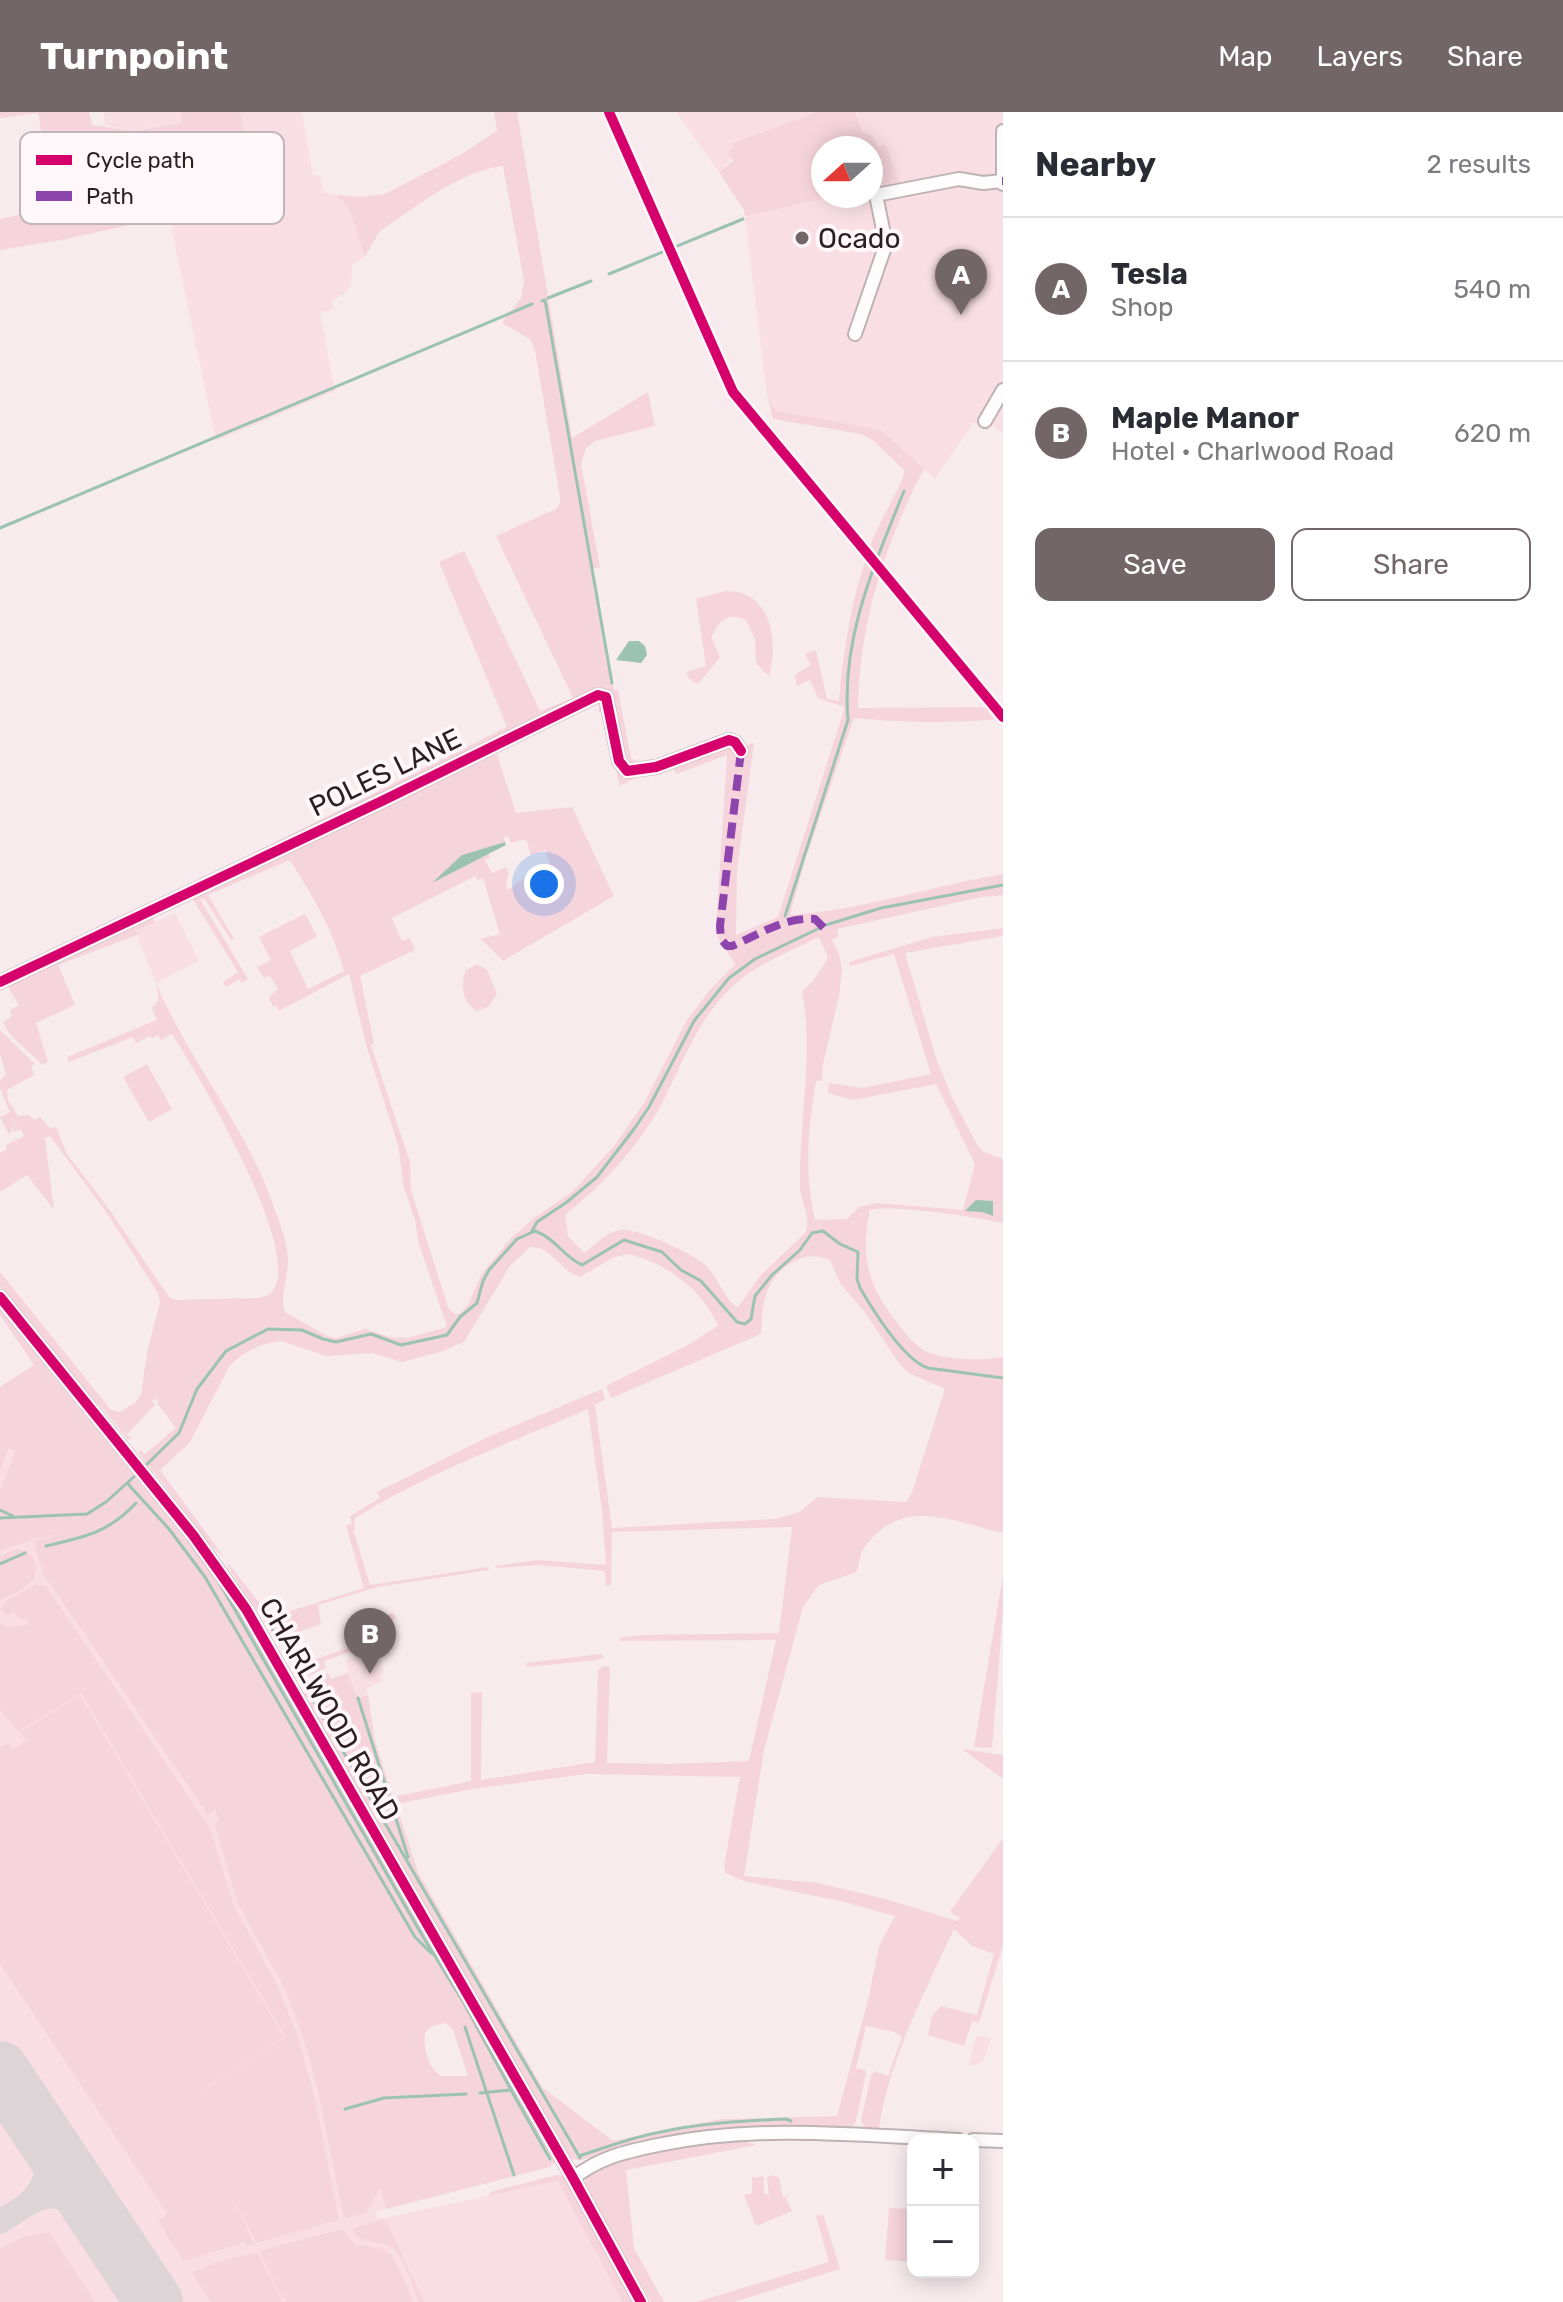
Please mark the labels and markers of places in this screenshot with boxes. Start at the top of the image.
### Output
place label: Ocado [818,222,901,255]
marker: Ocado [793,229,811,247]
pin: A [935,249,987,315]
pin: B [344,1608,396,1674]

